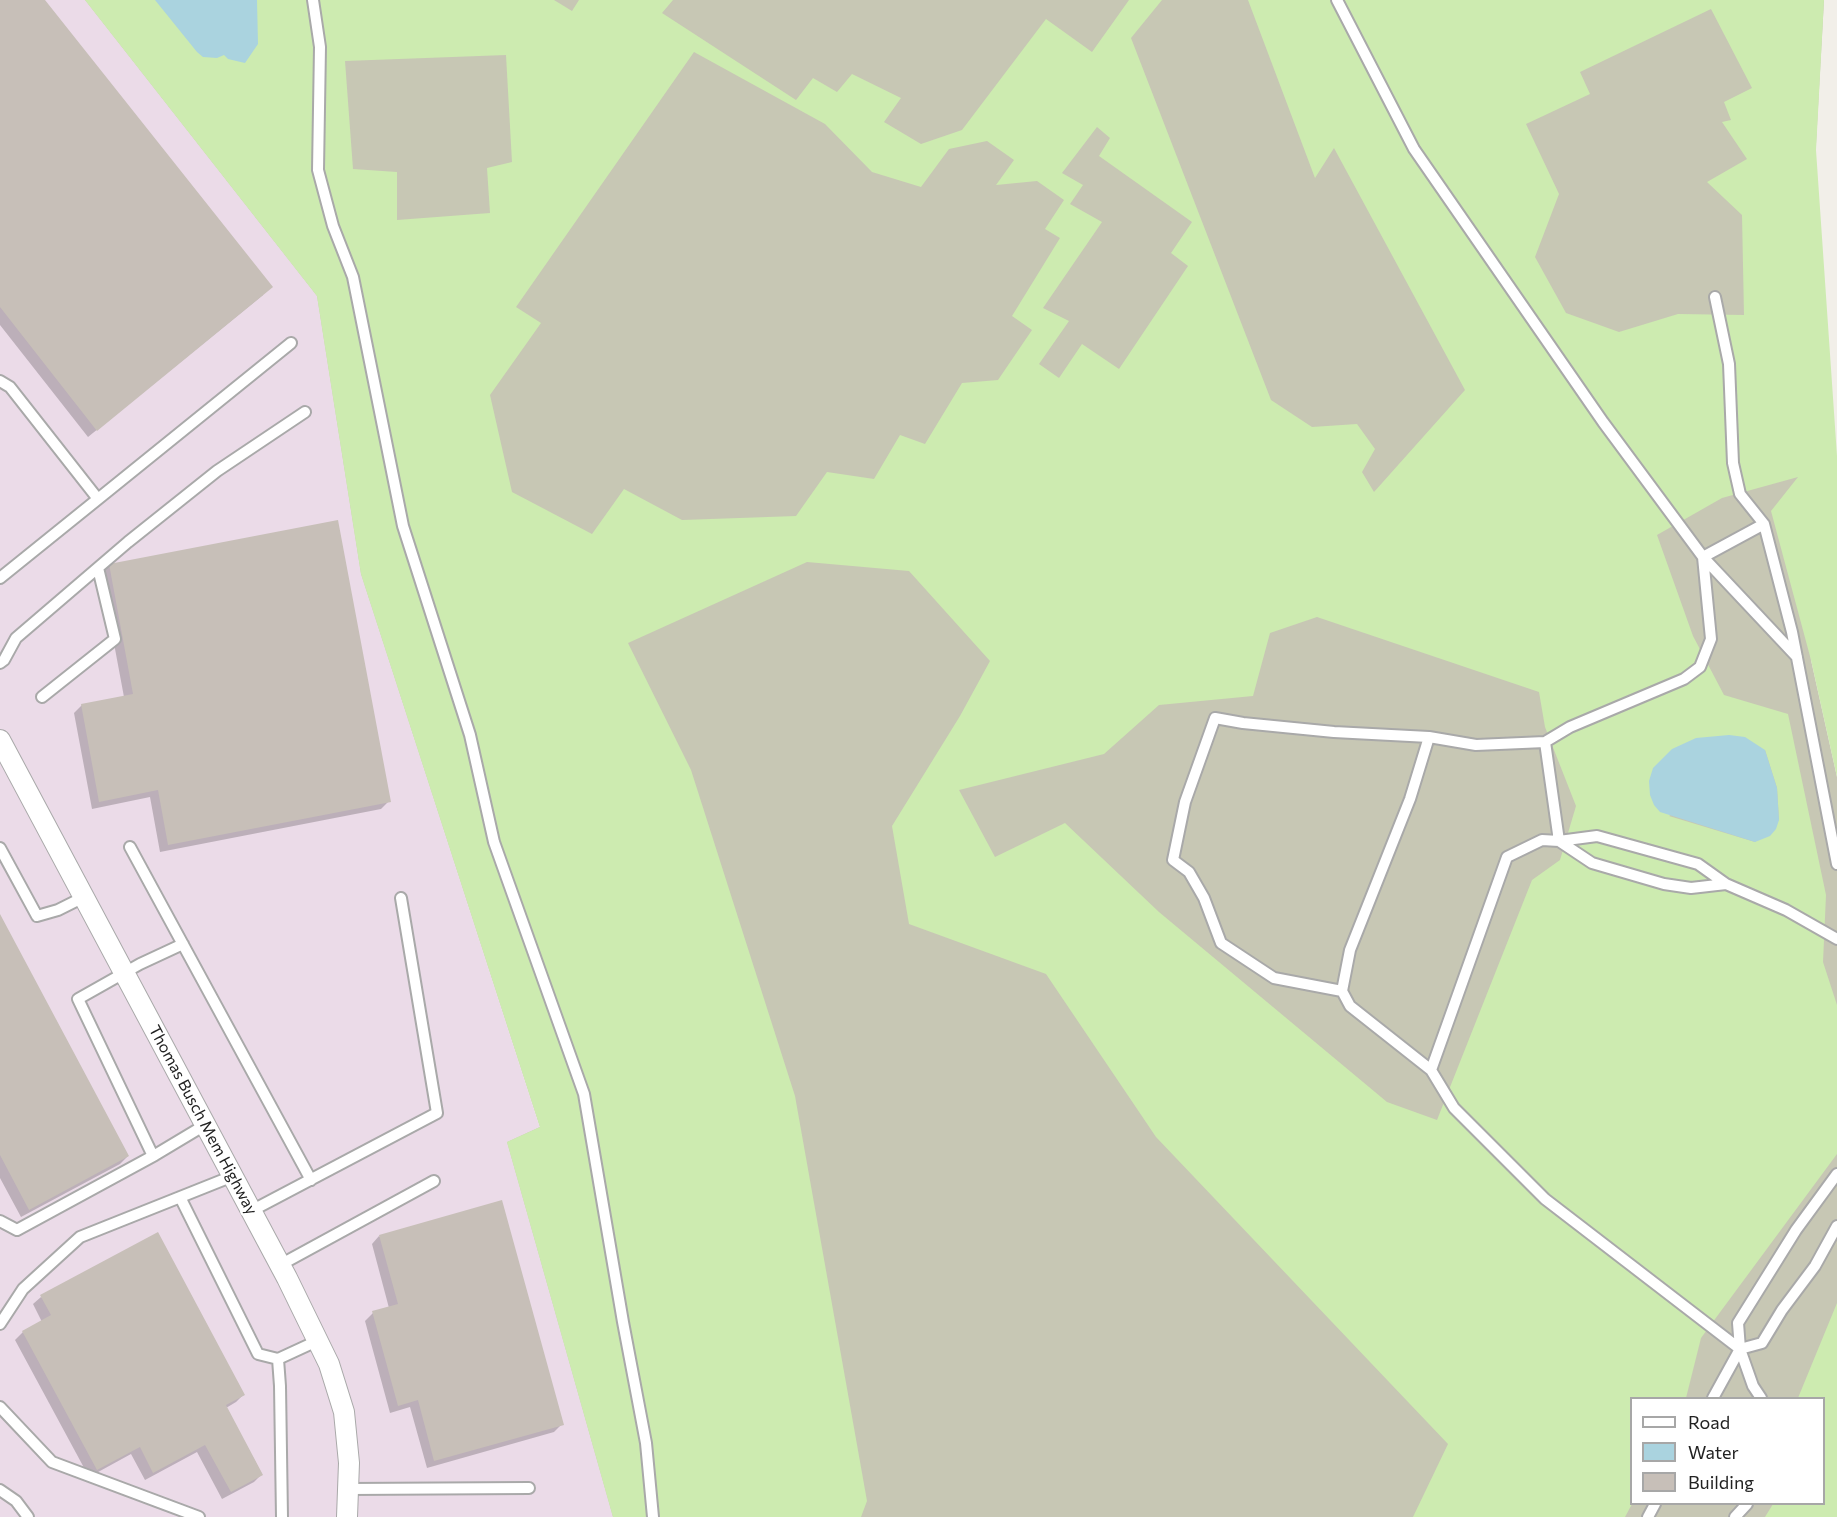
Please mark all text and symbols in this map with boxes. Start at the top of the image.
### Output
street label: Thomas Busch Mem Highway [145,1022,261,1218]
legend [1630,1397,1825,1505]
text: Road [1688,1411,1730,1433]
text: Water [1688,1441,1739,1463]
text: Building [1688,1471,1754,1493]

